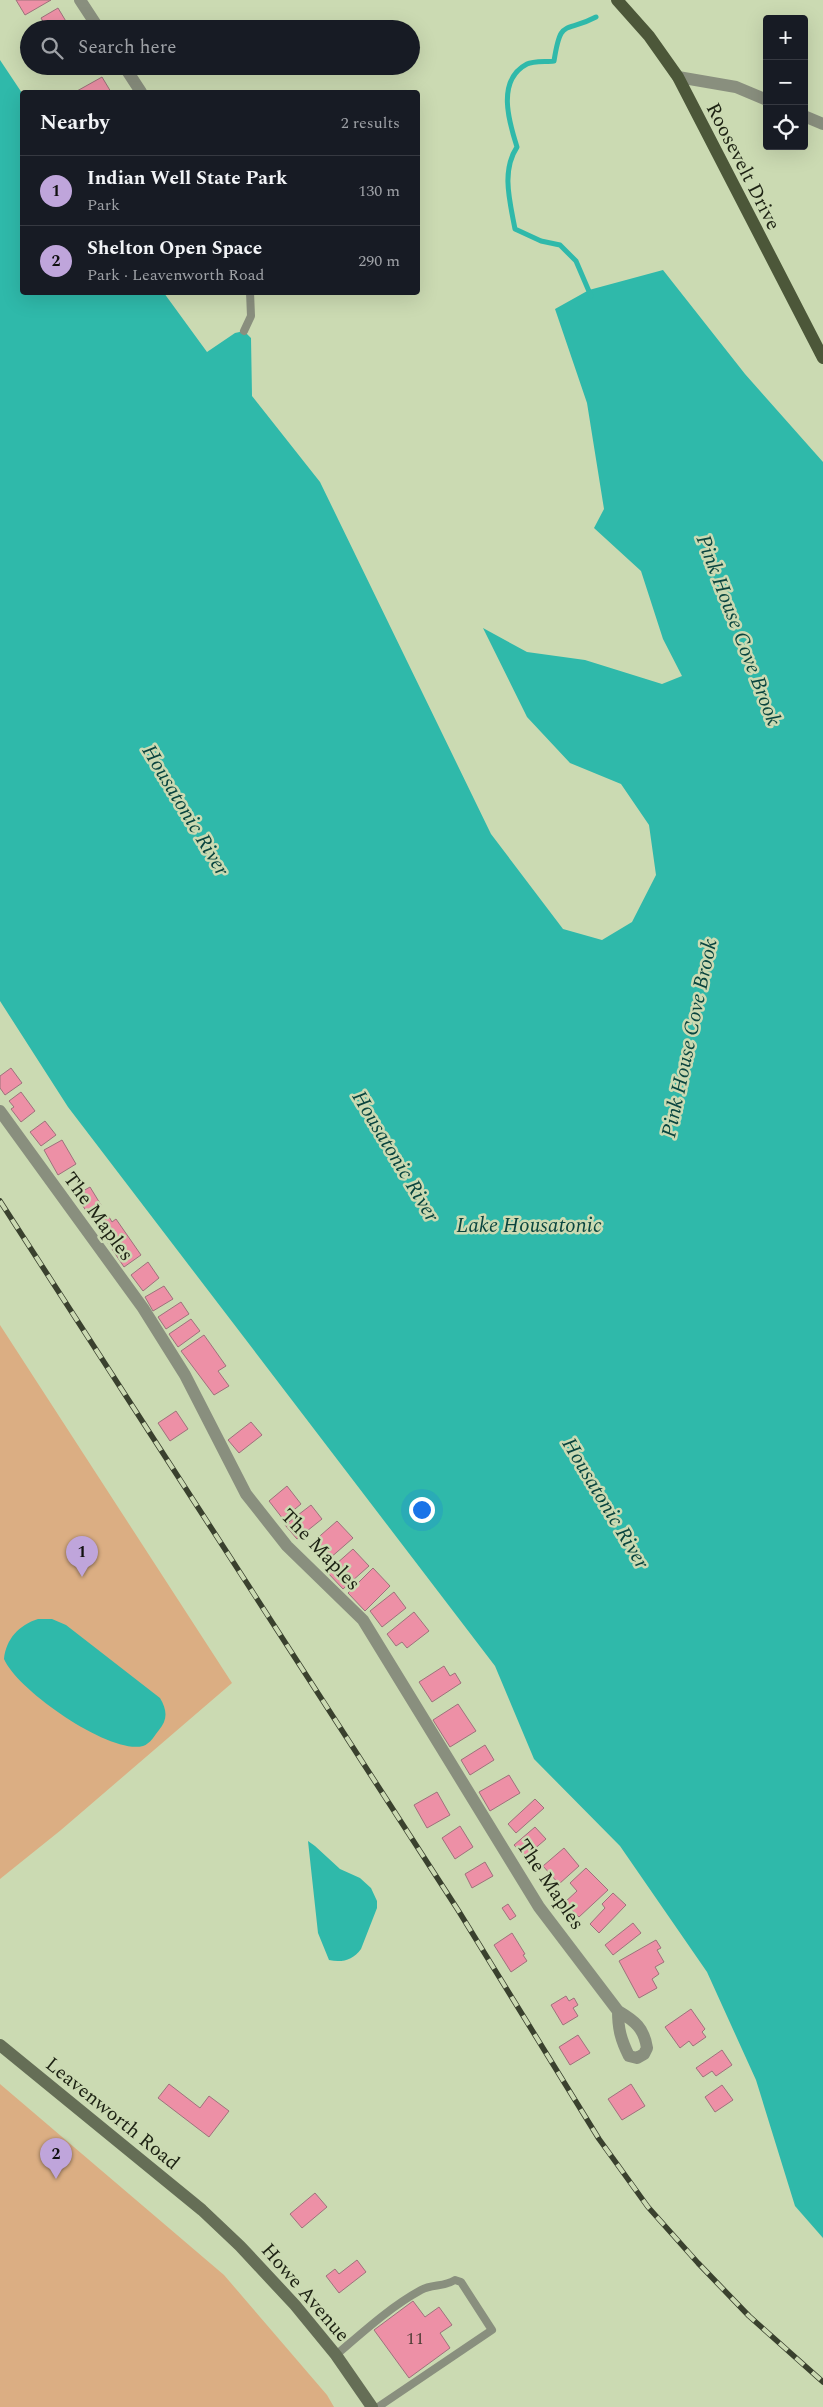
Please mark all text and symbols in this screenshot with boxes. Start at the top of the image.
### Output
map controls [763,15,808,150]
button: + [763,15,808,60]
search box [20,20,420,75]
text: Search here [78,33,177,62]
icon: search [38,34,66,62]
button: − [763,60,808,105]
street label: Roosevelt Drive [698,98,788,235]
button: locate [763,105,808,150]
text: Nearby [40,107,110,139]
text: 2 results [341,111,400,135]
text: Indian Well State Park [87,164,288,193]
text: 1 [52,179,60,203]
text: 130 m [358,179,400,203]
text: Park [87,193,120,217]
text: Shelton Open Space [87,234,262,263]
text: 2 [52,249,60,273]
text: 290 m [358,249,400,273]
text: Park · Leavenworth Road [87,263,264,287]
water label: Pink House Cove Brook [687,530,789,731]
water label: Housatonic River [133,739,237,883]
water label: Pink House Cove Brook [653,936,727,1141]
water label: Housatonic River [343,1085,447,1229]
street label: The Maples [55,1166,141,1268]
water label: Lake Housatonic [456,1210,602,1242]
water label: Housatonic River [553,1432,657,1576]
your location [409,1497,435,1523]
street label: The Maples [273,1502,367,1598]
pin: 1 [66,1536,98,1577]
street label: The Maples [509,1833,592,1936]
street label: Leavenworth Road [39,2050,186,2178]
pin: 2 [40,2138,72,2179]
street label: Howe Avenue [254,2236,357,2349]
house number: 11 [406,2325,424,2352]

